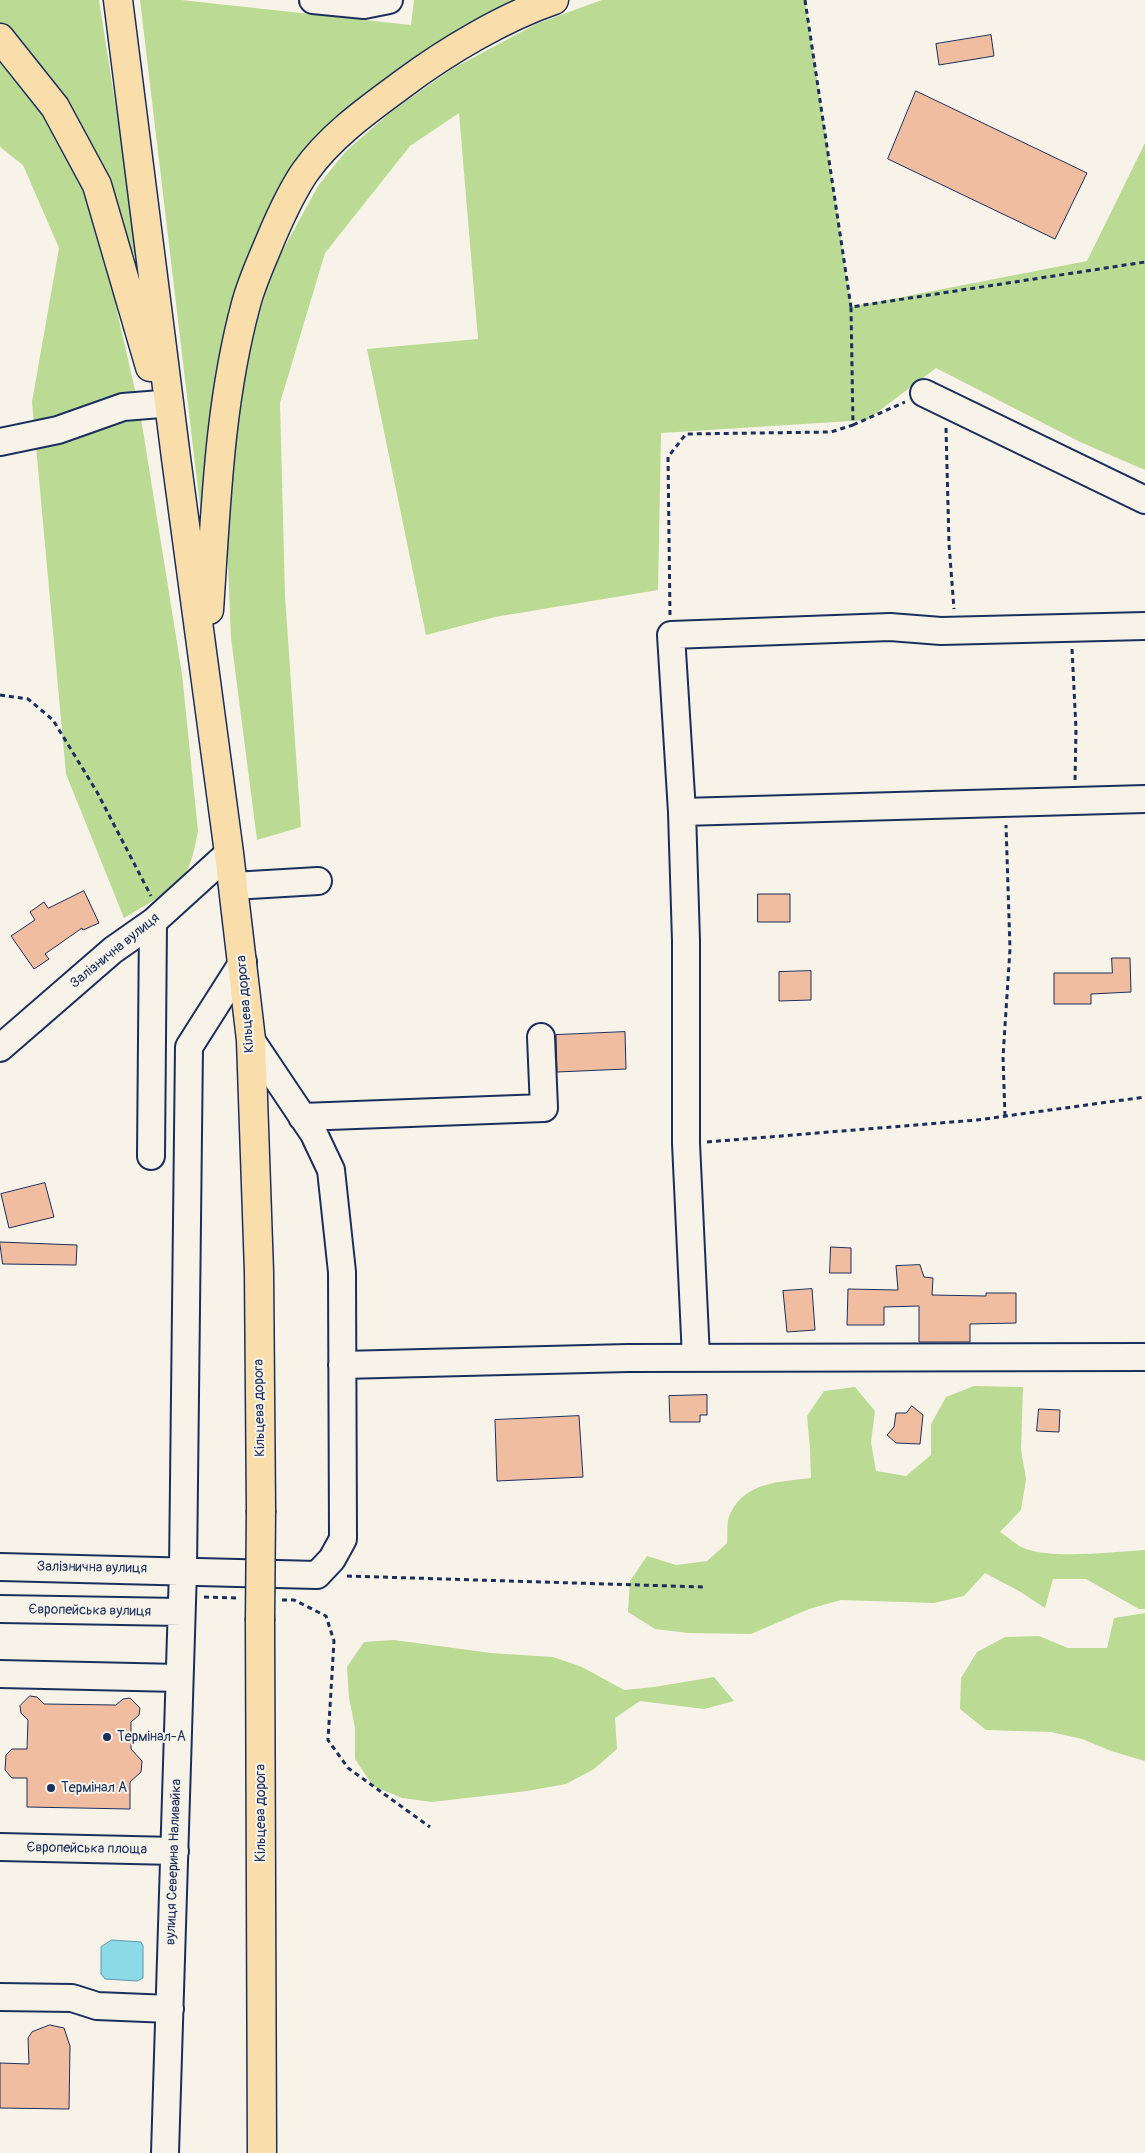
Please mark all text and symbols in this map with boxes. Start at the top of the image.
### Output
street label: Залізнична вулиця [67,910,163,992]
street label: Кільцева дорога [233,955,259,1053]
street label: Кільцева дорога [251,1359,269,1457]
street label: Залізнична вулиця [37,1559,147,1577]
street label: Європейська вулиця [29,1602,151,1620]
place label: Термінал-А [117,1729,186,1745]
marker: Термінал-А [101,1731,113,1743]
street label: Кільцева дорога [253,1764,269,1862]
street label: вулиця Северина Наливайка [163,1779,185,1945]
place label: Термінал А [61,1780,127,1796]
marker: Термінал А [45,1782,57,1794]
street label: Європейська площа [27,1840,147,1858]

